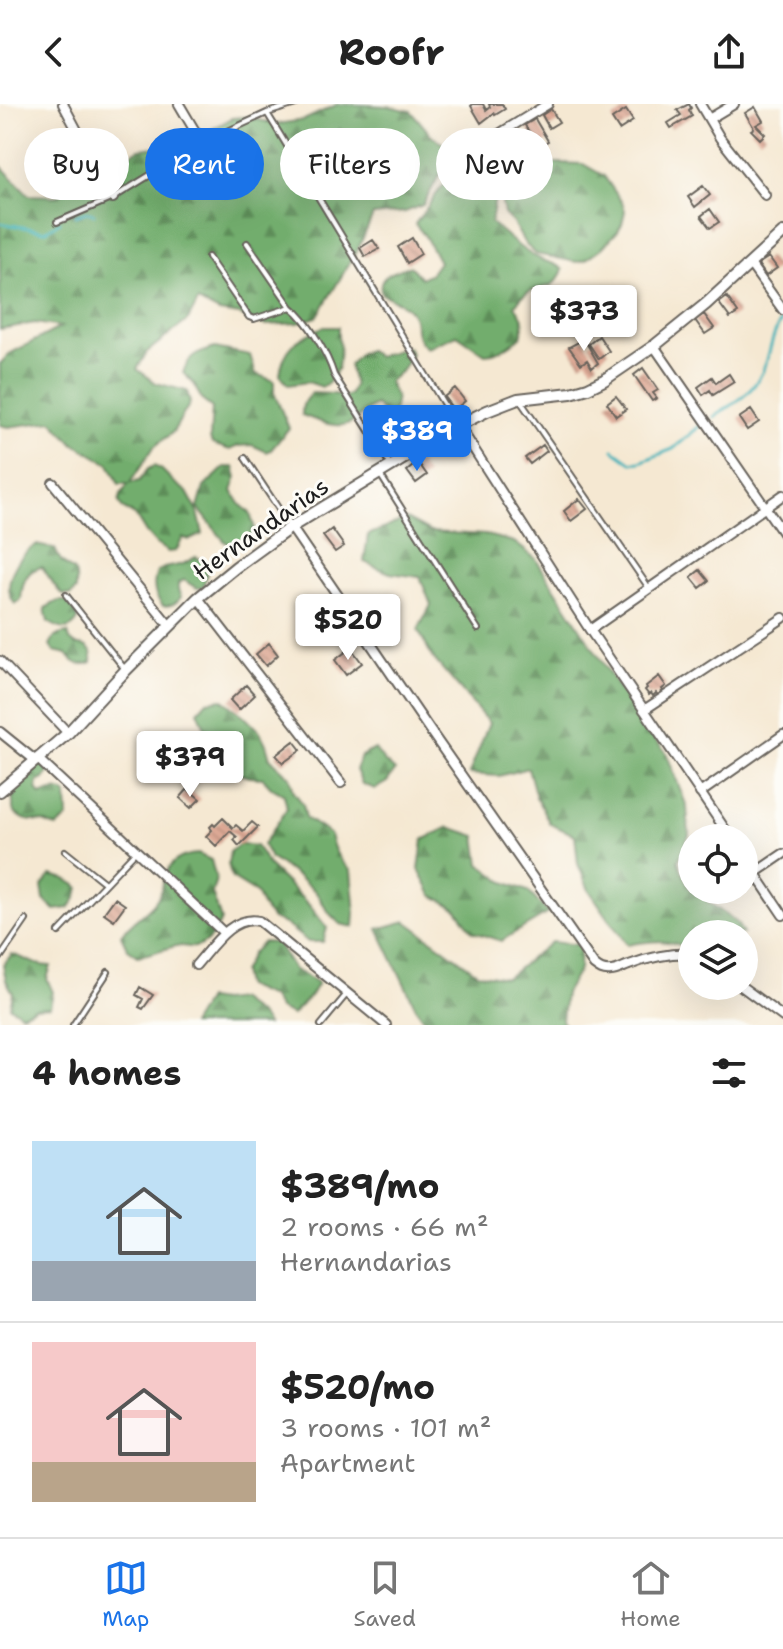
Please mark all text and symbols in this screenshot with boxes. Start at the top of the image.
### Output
text: Roofr [339,28,444,77]
icon: back [32,30,76,74]
icon: share [707,30,751,74]
chip: Buy [24,128,129,200]
chip: Rent [145,128,264,200]
chip: Filters [280,128,420,200]
chip: New [436,128,553,200]
pin: $373 [537,285,631,353]
text: $373 [549,293,619,328]
pin: $389 [370,405,464,473]
text: $389 [381,413,453,448]
street label: Hernandarias [187,470,335,588]
pin: $520 [301,594,395,662]
text: $520 [313,602,383,637]
pin: $379 [143,731,237,799]
text: $379 [155,739,225,774]
map controls [678,824,758,1000]
button: locate [678,824,758,904]
button: layers [678,920,758,1000]
text: 4 homes [32,1050,181,1096]
icon: filters [707,1051,751,1095]
text: $389/mo [280,1163,440,1209]
icon: home [96,1173,192,1269]
text: 2 rooms · 66 m² [280,1209,489,1244]
text: Hernandarias [280,1244,452,1279]
text: $520/mo [280,1364,435,1410]
icon: home [96,1374,192,1470]
text: 3 rooms · 101 m² [280,1410,491,1445]
text: Apartment [280,1445,416,1480]
tab: Map [102,1556,149,1633]
tab: Saved [354,1556,416,1633]
tab: Home [620,1556,681,1633]

